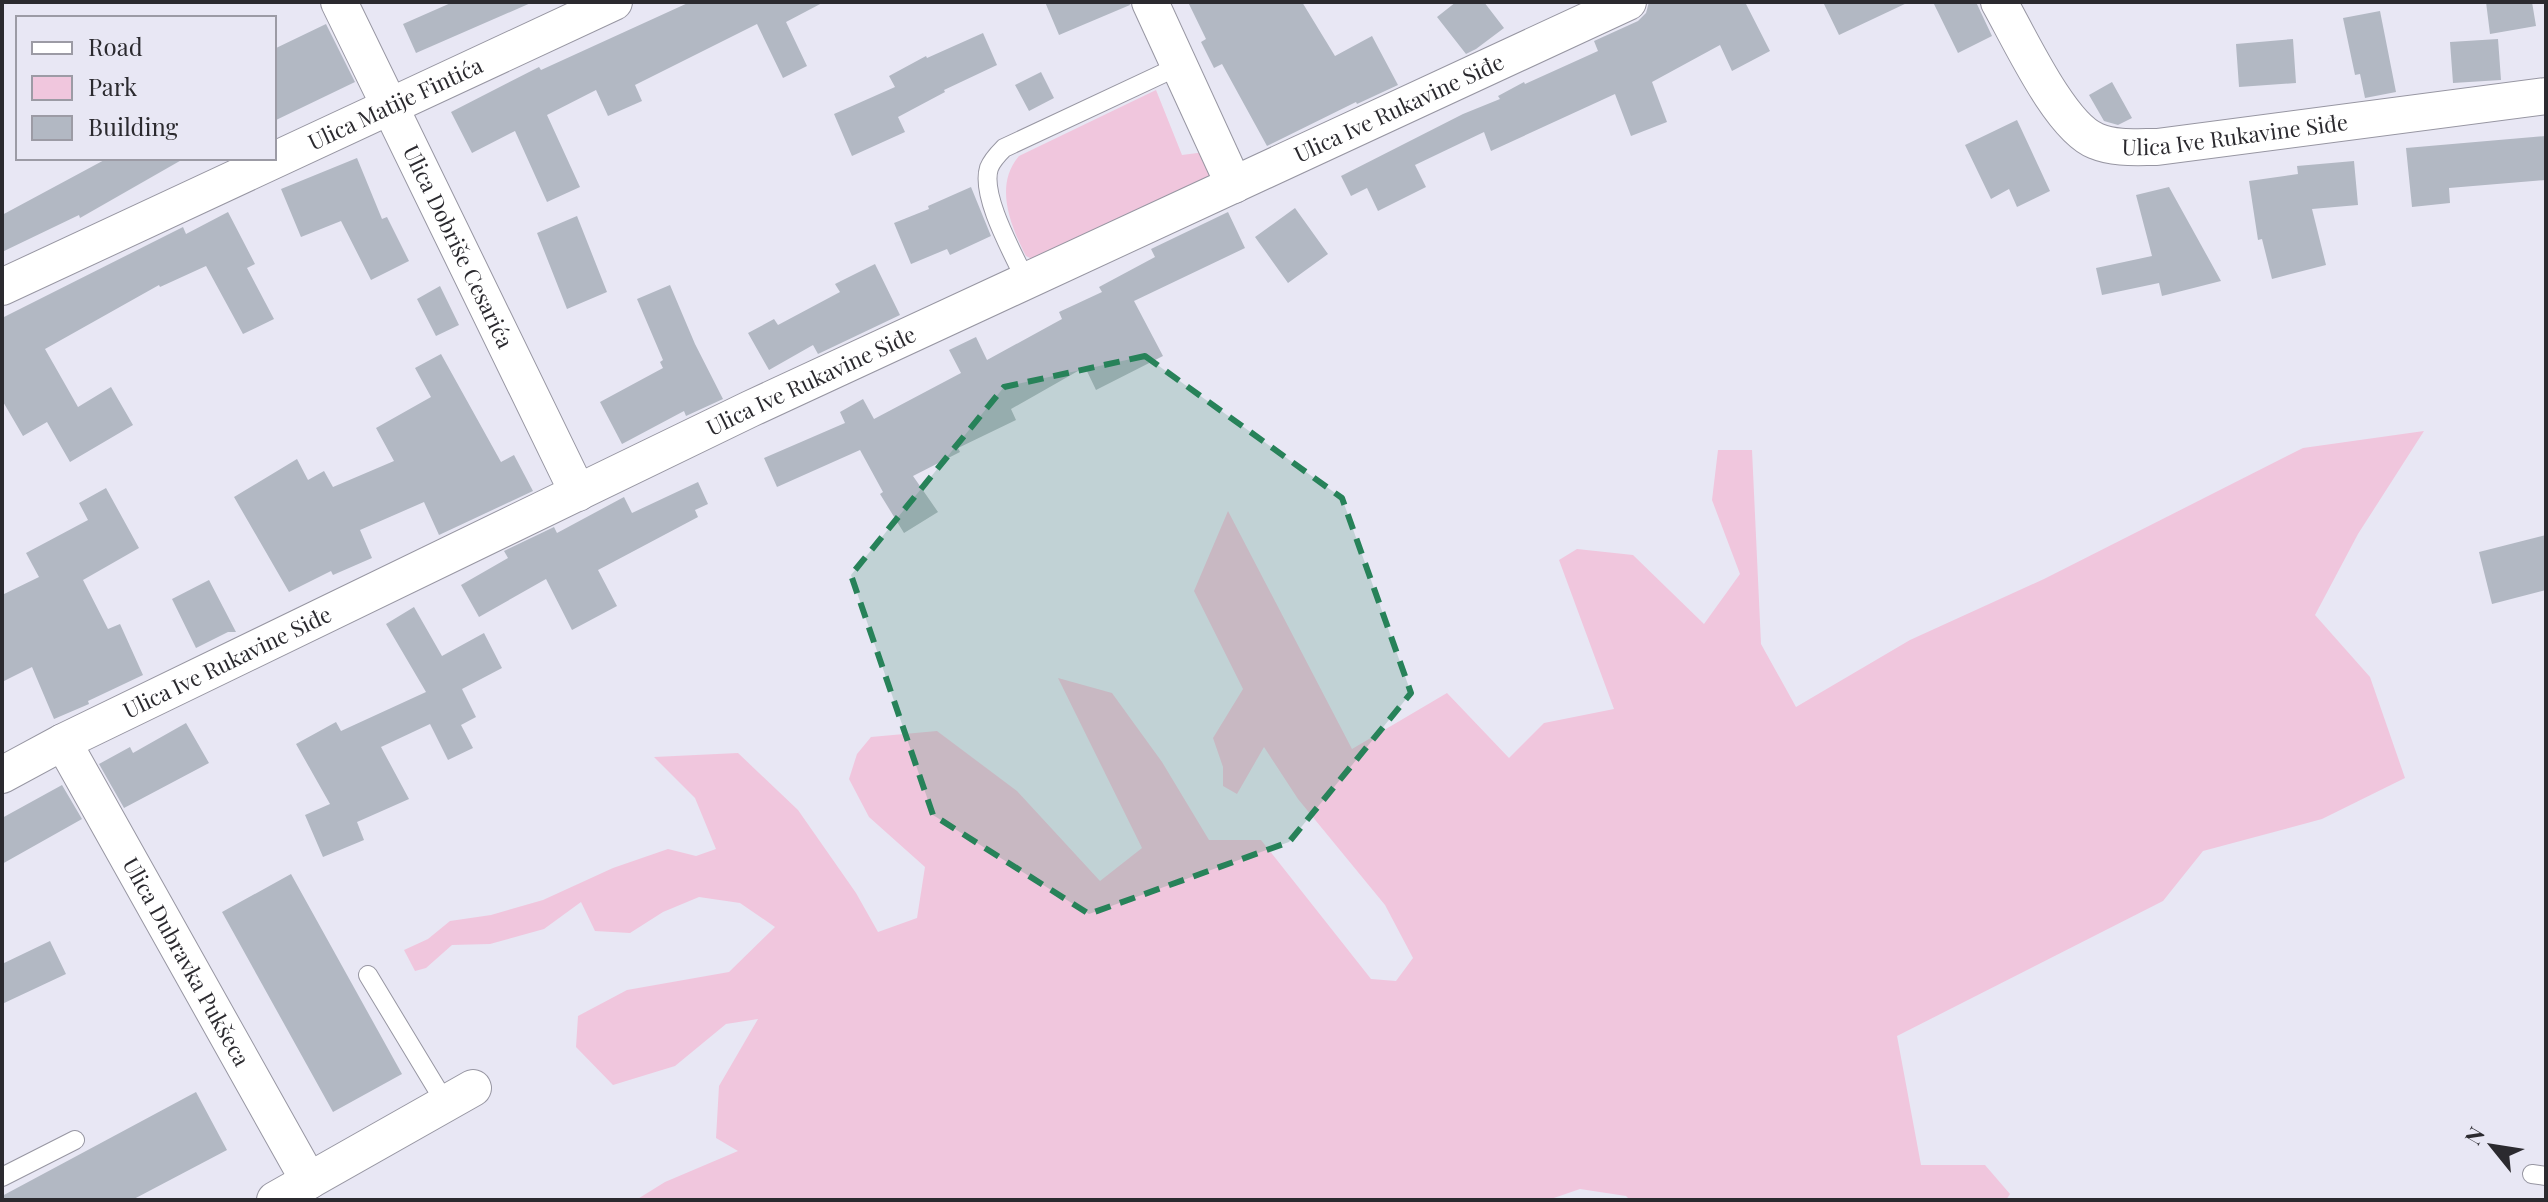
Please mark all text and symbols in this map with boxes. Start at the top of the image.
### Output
legend [16,16,276,160]
text: Road [88,30,143,62]
street label: Ulica Ive Rukavine Siđe [1289,46,1508,169]
street label: Ulica Matije Fintića [303,49,487,156]
text: Park [88,70,138,102]
street label: Ulica Ive Rukavine Siđe [2121,106,2350,161]
text: Building [88,110,179,142]
street label: Ulica Dobriše Cesarića [397,140,521,353]
street label: Ulica Ive Rukavine Siđe [701,318,920,442]
street label: Ulica Ive Rukavine Siđe [118,598,336,725]
street label: Ulica Dubravka Pukšeca [117,852,258,1071]
north arrow [2452,1106,2532,1186]
text: N [2457,1121,2491,1150]

